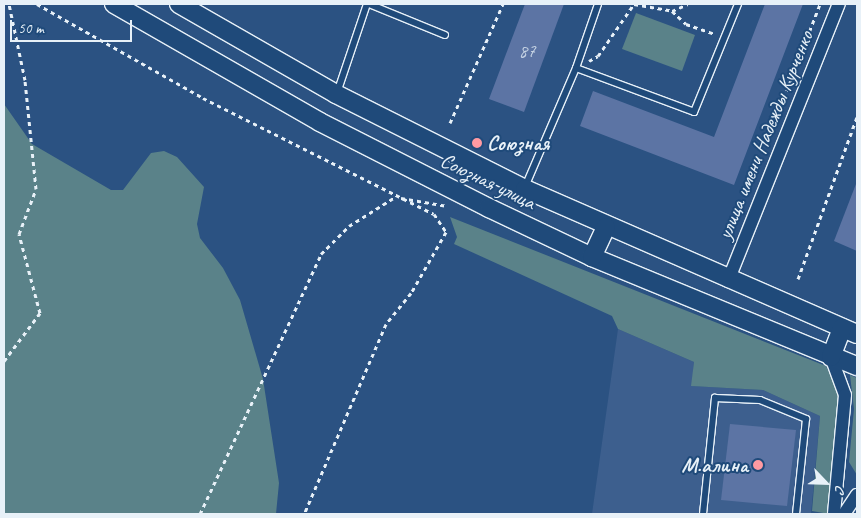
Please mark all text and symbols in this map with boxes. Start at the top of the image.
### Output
scale bar [12,10,135,42]
text: 50 m [18,19,44,38]
street label: улица имени Надежды Курченко [711,27,819,243]
house number: 87 [518,41,536,63]
place label: Союзная [487,130,549,156]
marker: Союзная [471,137,483,149]
street label: Союзная улица [436,147,540,215]
place label: М.алина [682,452,748,478]
north arrow [801,458,851,508]
marker: М.алина [752,459,764,471]
text: С [831,483,849,496]

